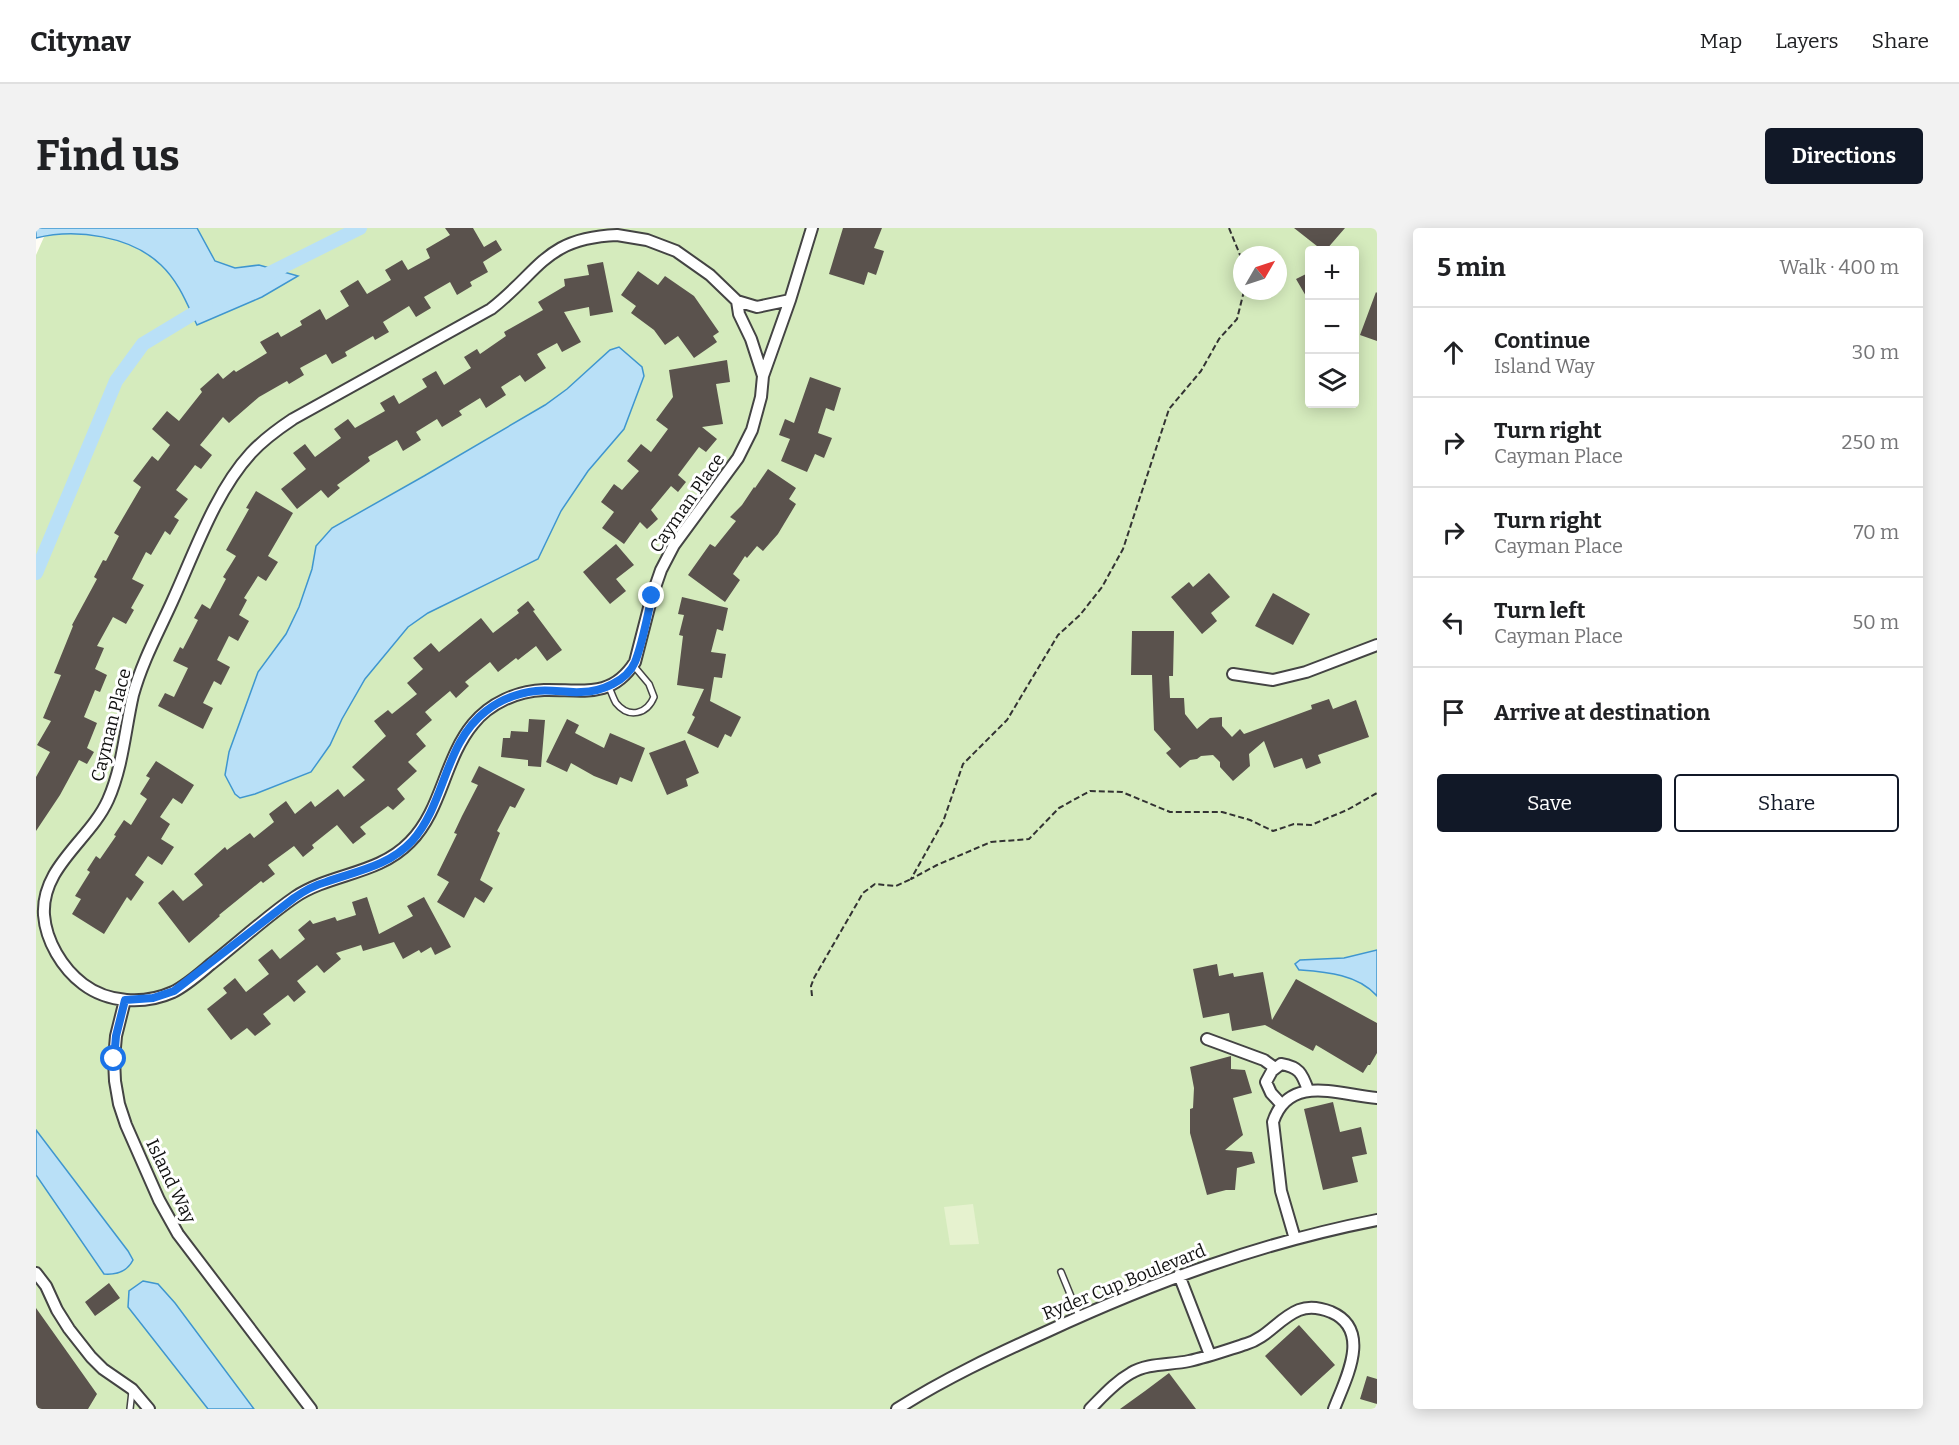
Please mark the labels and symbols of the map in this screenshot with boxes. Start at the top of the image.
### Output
north arrow [1233,246,1287,300]
street label: Cayman Place [645,449,729,557]
route end [638,582,664,608]
street label: Cayman Place [86,666,136,784]
route start [100,1045,126,1071]
street label: Island Way [141,1135,201,1227]
street label: Ryder Cup Boulevard [1039,1239,1209,1325]

